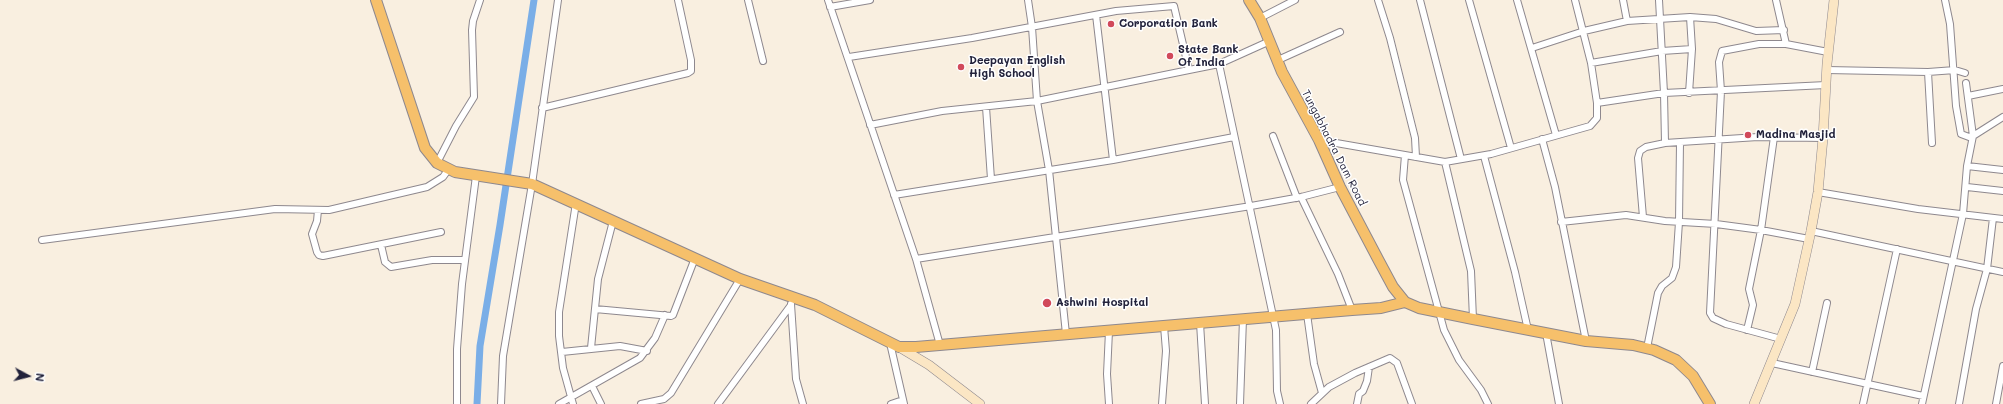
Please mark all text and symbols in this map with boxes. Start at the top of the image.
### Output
place label: Corporation Bank [1119,17,1218,31]
marker: Corporation Bank [1106,19,1116,29]
place label: State Bank Of India [1178,43,1238,69]
marker: State Bank Of India [1165,51,1175,61]
place label: Deepayan English High School [969,54,1065,80]
marker: Deepayan English High School [956,62,966,72]
street label: Tungabhadra Dam Road [1299,88,1369,208]
place label: Madina Masjid [1756,128,1835,142]
marker: Madina Masjid [1743,130,1753,140]
place label: Ashwini Hospital [1056,296,1148,310]
marker: Ashwini Hospital [1041,297,1053,309]
north arrow [8,356,48,396]
text: N [32,372,48,383]

